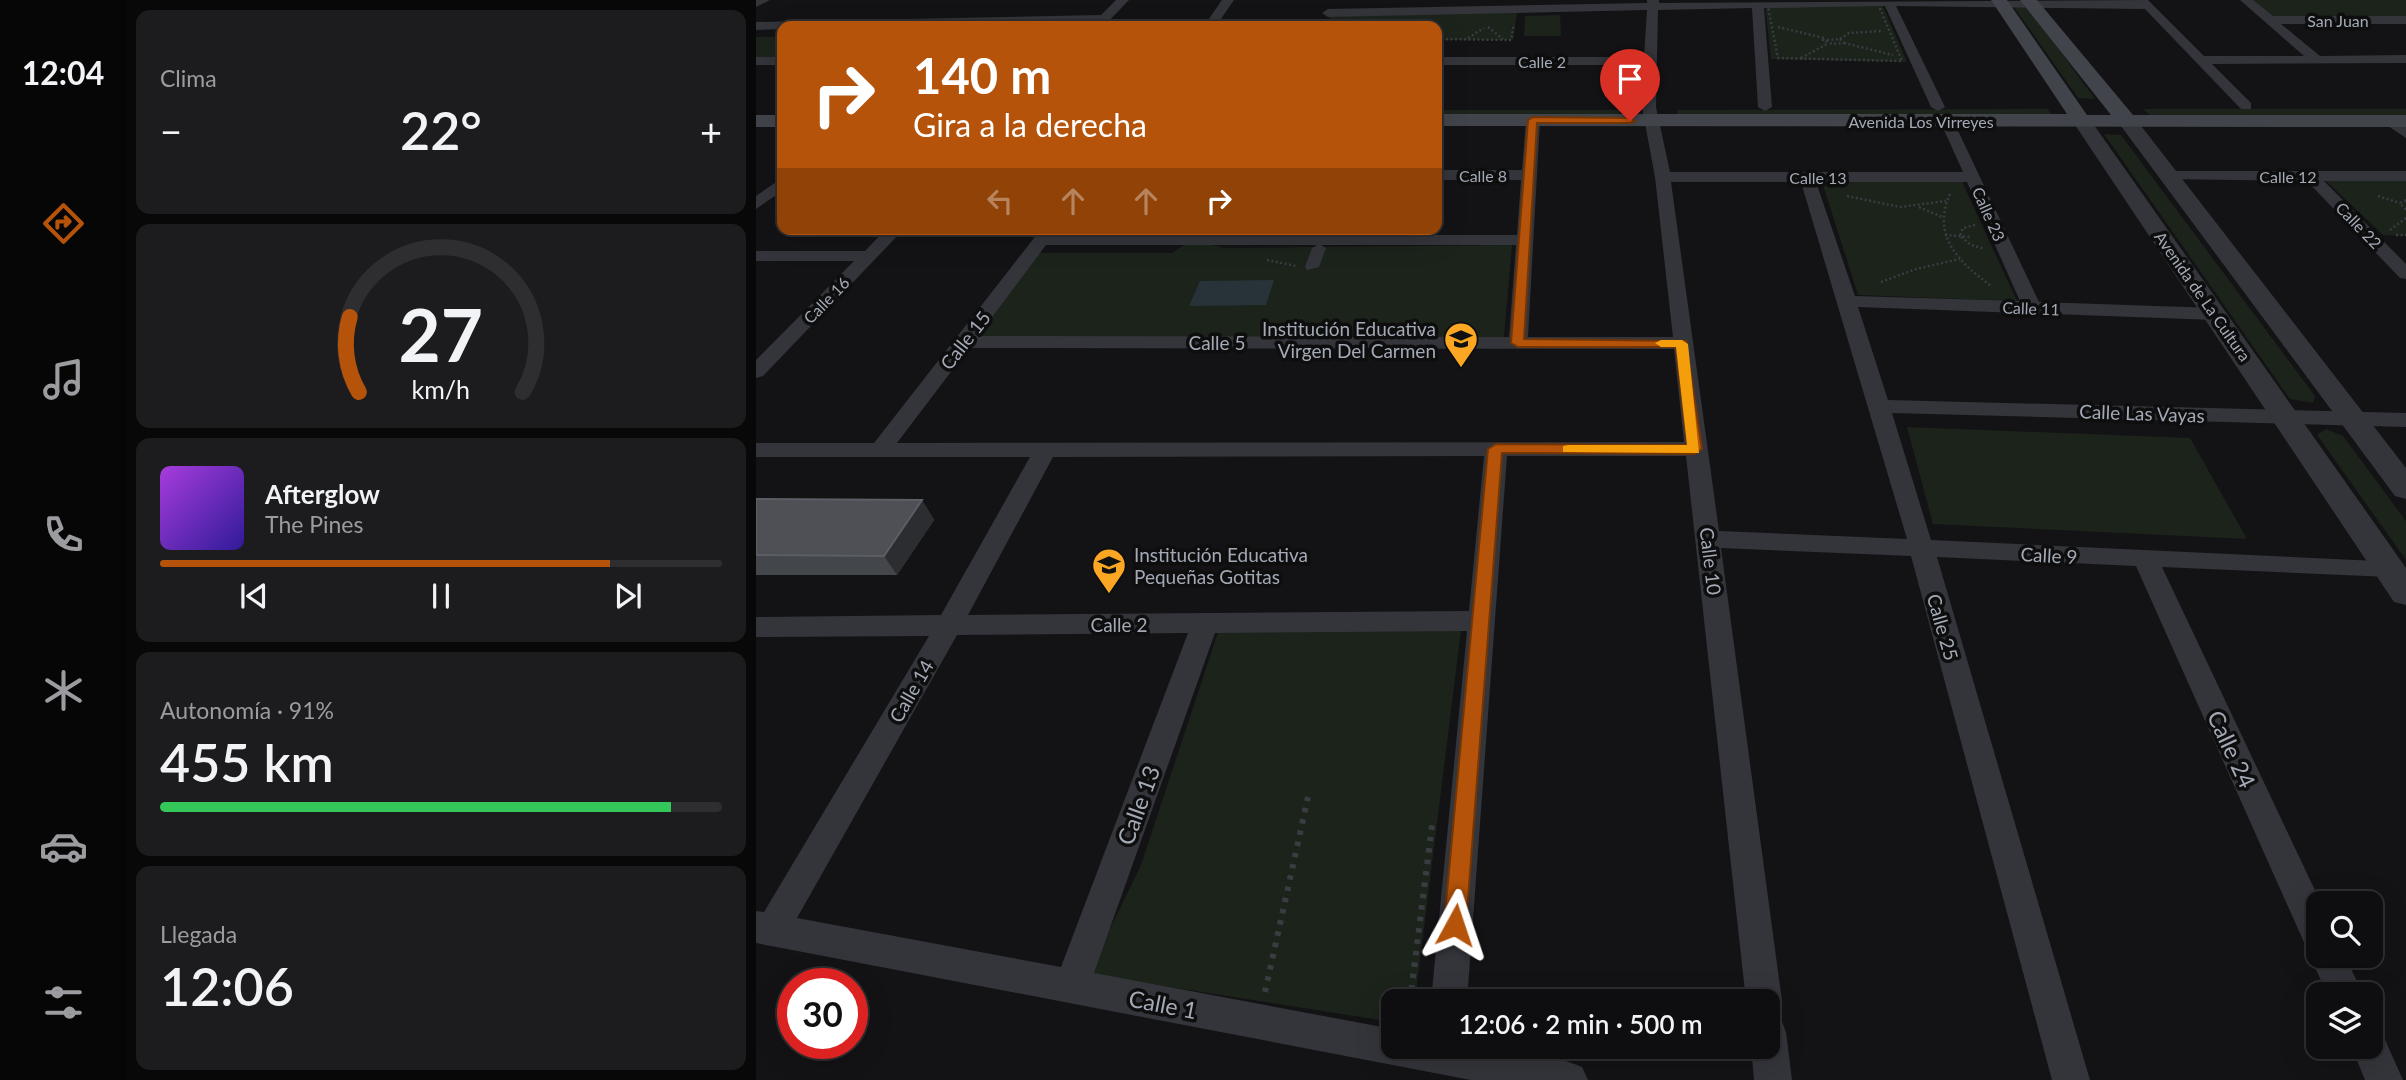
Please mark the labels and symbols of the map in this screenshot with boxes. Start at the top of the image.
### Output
street label: San Juan [2307,11,2369,30]
pin [1600,49,1660,121]
street label: Calle 2 [1518,52,1566,71]
street label: Avenida Los Virreyes [1848,112,1994,131]
street label: Calle 8 [1459,166,1507,185]
street label: Calle 12 [2259,167,2317,186]
street label: Calle 13 [1789,168,1847,187]
street label: Calle 23 [1969,184,2009,244]
street label: Calle 22 [2332,198,2386,252]
street label: Avenida de La Cultura [2151,228,2255,364]
street label: Calle 16 [799,273,853,327]
street label: Calle 11 [2002,298,2060,318]
street label: Calle 15 [935,306,995,374]
place label: Institución Educativa Virgen Del Carmen [1262,317,1436,362]
school or university icon: Institución Educativa Virgen Del Carmen [1442,320,1480,369]
street label: Calle 5 [1188,331,1246,354]
street label: Calle Las Vayas [2079,399,2205,427]
street label: Calle 10 [1695,526,1727,596]
street label: Calle 9 [2020,542,2078,568]
place label: Institución Educativa Pequeñas Gotitas [1134,543,1308,588]
school or university icon: Institución Educativa Pequeñas Gotitas [1090,546,1128,595]
street label: Calle 25 [1923,591,1963,663]
street label: Calle 2 [1090,613,1148,636]
street label: Calle 14 [884,656,938,726]
street label: Calle 24 [2202,706,2262,792]
street label: Calle 13 [1111,762,1165,848]
position arrow [1418,888,1492,962]
speed limit sign: 30 [777,968,868,1059]
street label: Calle 1 [1126,984,1200,1024]

